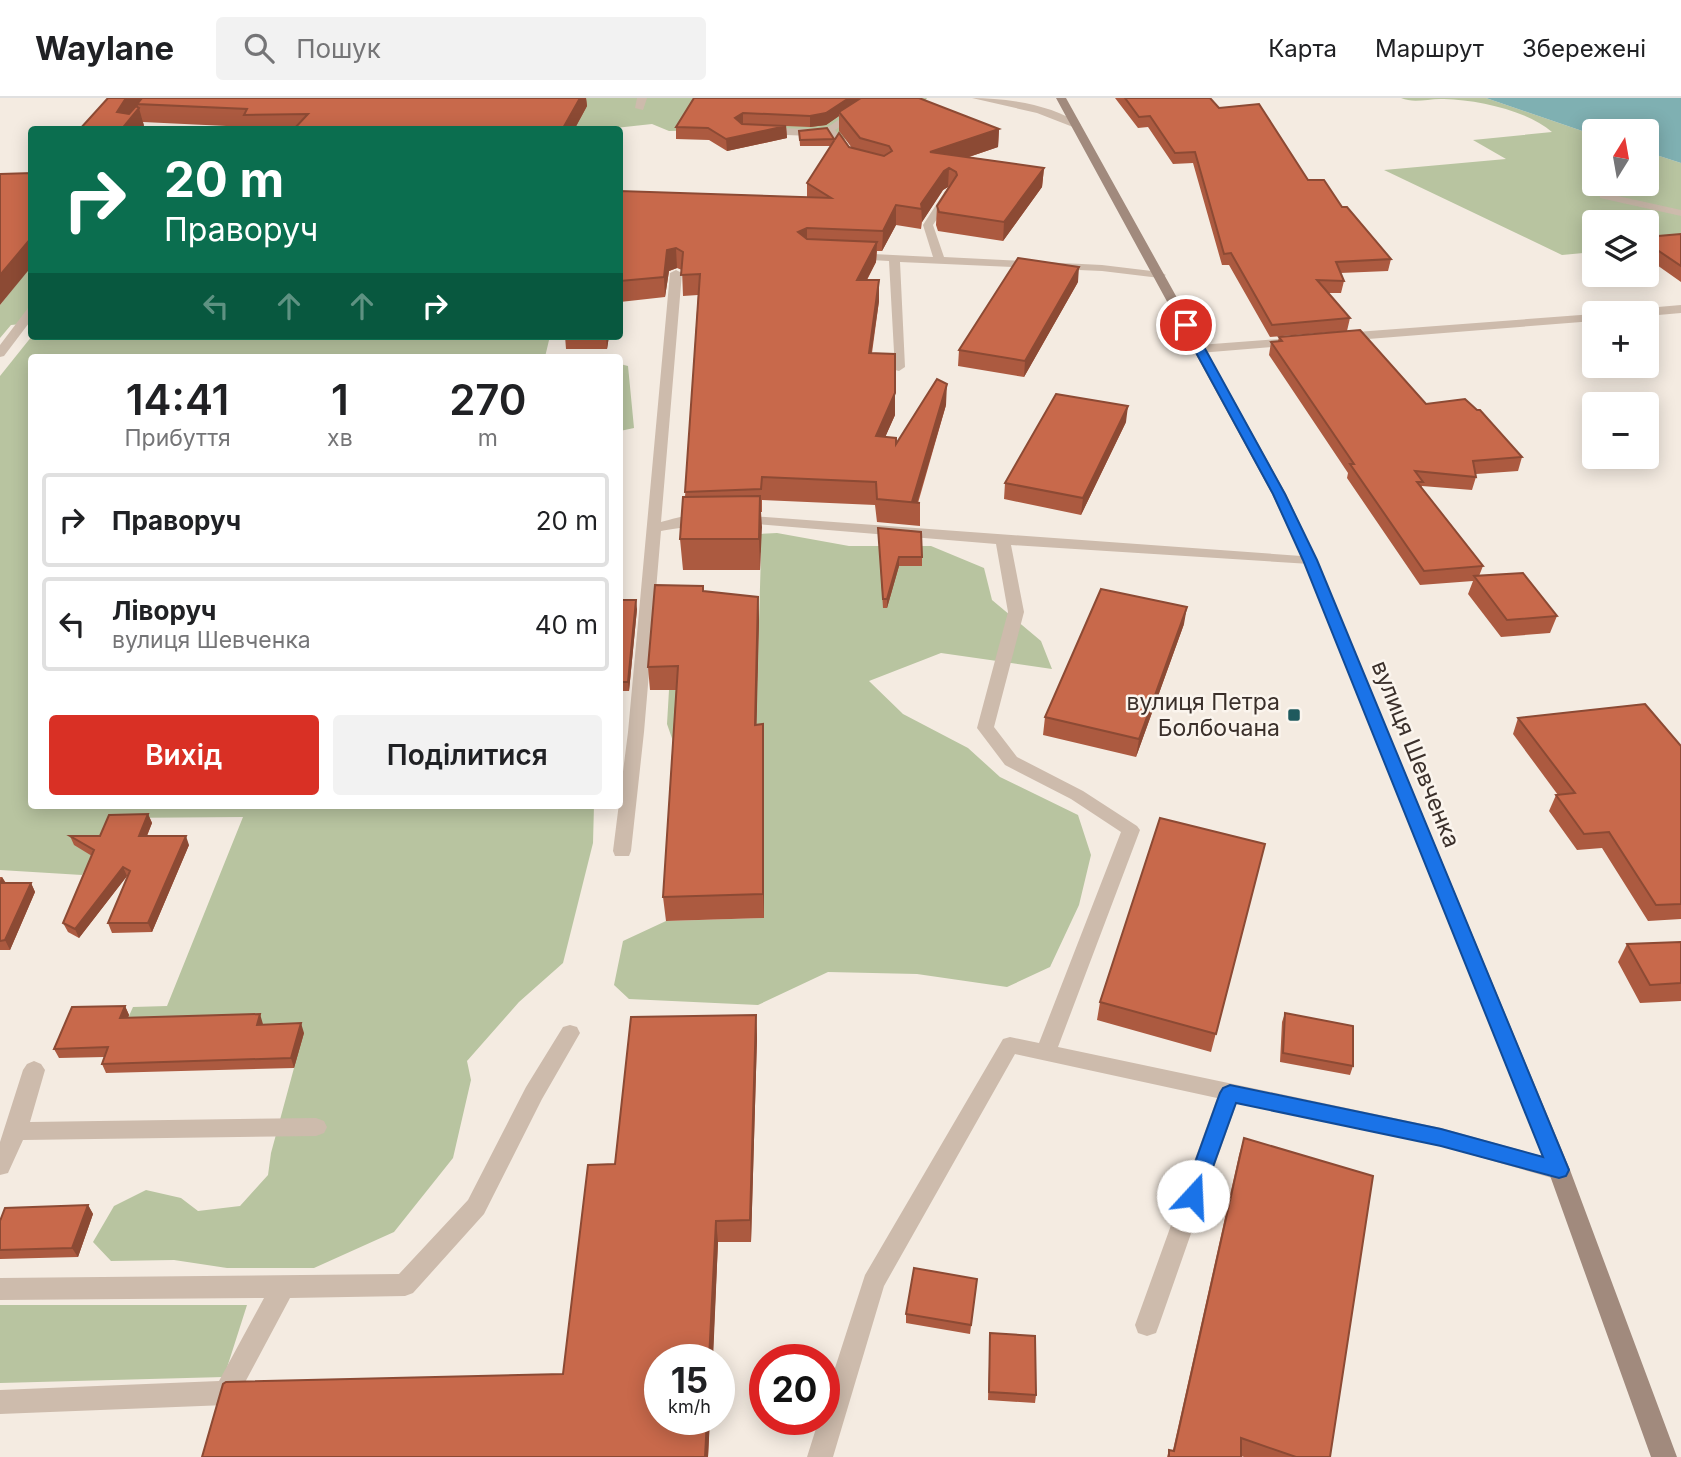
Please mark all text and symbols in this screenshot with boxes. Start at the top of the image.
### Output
search box [216,17,706,80]
text: Waylane [35,28,174,68]
icon: search [240,29,278,67]
text: Пошук [296,33,381,64]
text: Карта [1268,34,1337,63]
text: Маршрут [1375,34,1484,63]
text: Збережені [1522,34,1646,63]
north arrow [1582,119,1659,196]
map controls [1582,119,1659,469]
text: 20 m [164,150,284,209]
icon: right [49,154,140,245]
text: Праворуч [164,210,318,249]
button: layers [1582,210,1659,287]
icon: left [197,287,235,325]
icon: ahead [270,287,308,325]
icon: ahead [343,287,381,325]
icon: right [416,287,454,325]
pin [1156,295,1216,355]
button: + [1582,301,1659,378]
icon: arrive [1167,306,1205,344]
text: 14:41 [126,374,229,425]
text: 1 [331,374,349,425]
text: 270 [449,374,527,425]
button: − [1582,392,1659,469]
text: Прибуття [124,424,231,452]
text: хв [327,424,353,452]
text: m [478,424,498,452]
icon: right [53,501,91,539]
text: Праворуч [112,505,241,536]
text: 20 m [536,505,598,536]
text: Ліворуч [112,595,216,626]
icon: left [53,605,91,643]
text: 40 m [535,609,598,640]
text: вулиця Шевченка [112,626,311,654]
street label: вулиця Шевченка [1366,657,1466,851]
place label: вулиця Петра Болбочана [1127,688,1280,742]
marker: вулиця Петра Болбочана [1286,707,1302,723]
button: Вихід [49,715,319,795]
button: Поділитися [333,715,602,795]
position arrow [1156,1159,1230,1233]
speed limit sign: 20 [749,1344,840,1435]
text: 15 [671,1359,708,1401]
text: km/h [668,1396,711,1417]

